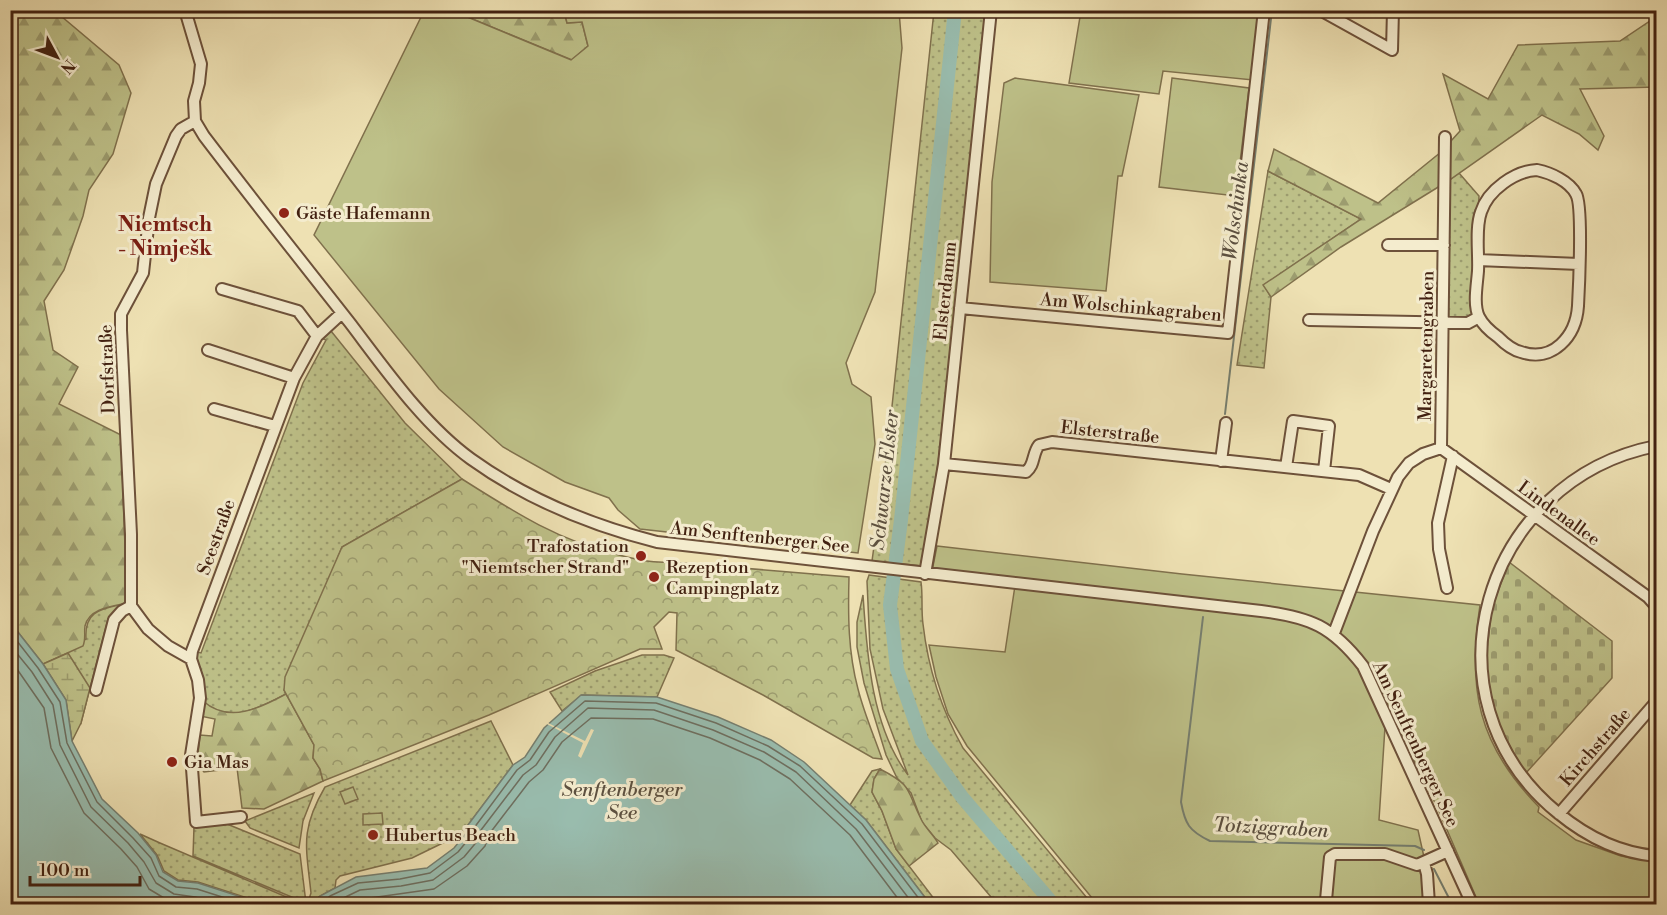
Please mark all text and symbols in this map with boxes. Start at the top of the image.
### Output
north arrow [27,27,87,87]
text: N [56,55,79,78]
water label: Wolschinka [1218,160,1255,262]
place label: Gäste Hafemann [296,202,431,225]
marker: Gäste Hafemann [277,206,291,220]
district label: Niemtsch - Nimješk [118,212,213,262]
street label: Elsterdamm [929,240,962,342]
street label: Margaretengraben [1414,270,1439,421]
street label: Am Wolschinkagraben [1038,288,1223,327]
street label: Dorfstraße [94,324,121,414]
water label: Schwarze Elster [866,408,905,552]
street label: Elsterstraße [1059,416,1161,449]
street label: Lindenallee [1513,476,1605,551]
street label: Seestraße [192,496,241,578]
street label: Am Senftenberger See [668,517,851,558]
place label: Trafostation "Niemtscher Strand" [462,535,629,579]
marker: Trafostation "Niemtscher Strand" [634,549,648,563]
place label: Rezeption Campingplatz [666,556,779,600]
marker: Rezeption Campingplatz [647,570,661,584]
street label: Am Senftenberger See [1367,657,1464,831]
street label: Kirchstraße [1555,703,1636,791]
place label: Gia Mas [184,751,249,774]
marker: Gia Mas [165,755,179,769]
water label: Senftenberger See [561,778,683,826]
water label: Totziggraben [1213,813,1330,844]
place label: Hubertus Beach [385,824,516,847]
marker: Hubertus Beach [366,828,380,842]
scale bar [30,849,140,887]
text: 100 m [39,859,90,882]

